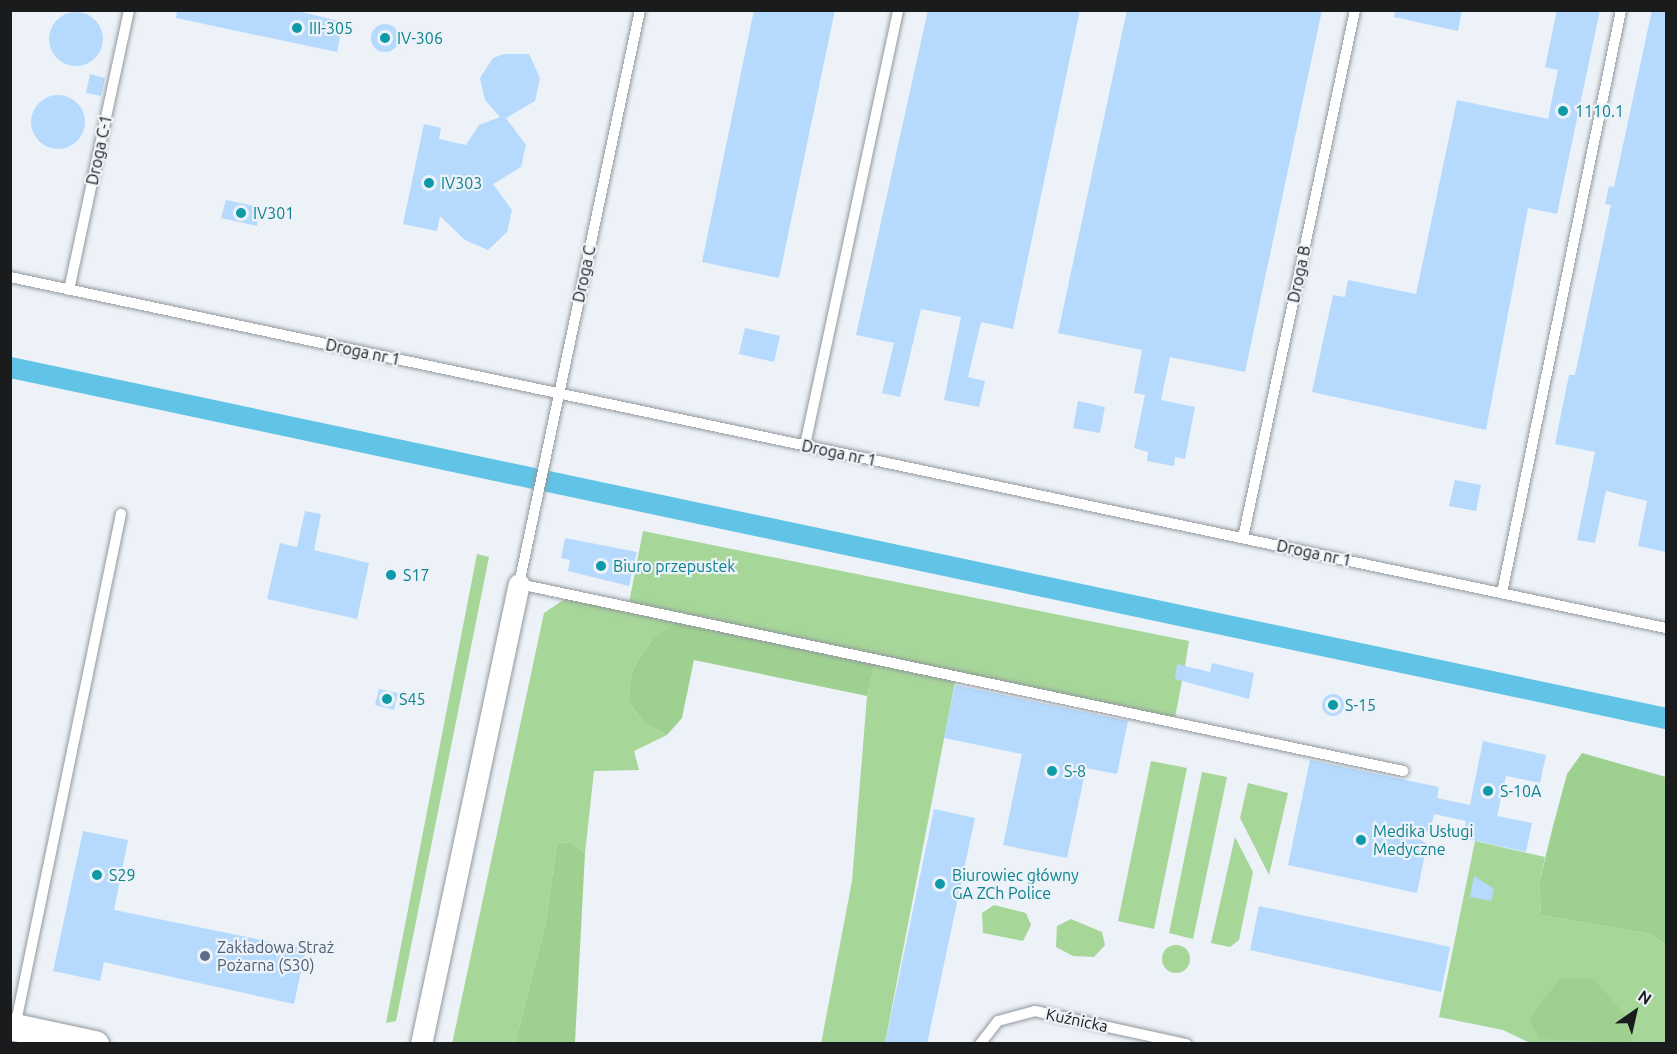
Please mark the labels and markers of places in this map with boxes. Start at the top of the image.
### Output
place label: III-305 [309,18,353,38]
marker: III-305 [290,21,304,35]
place label: IV-306 [397,28,443,48]
marker: IV-306 [378,31,392,45]
place label: 1110.1 [1575,101,1624,121]
marker: 1110.1 [1556,104,1570,118]
place label: IV303 [441,173,482,193]
marker: IV303 [422,176,436,190]
place label: IV301 [253,203,294,223]
marker: IV301 [234,206,248,220]
place label: Biuro przepustek [613,556,735,576]
marker: Biuro przepustek [594,559,608,573]
place label: S17 [403,565,429,585]
marker: S17 [384,568,398,582]
place label: S45 [399,689,425,709]
marker: S45 [380,692,394,706]
place label: S-15 [1345,695,1376,715]
marker: S-15 [1326,698,1340,712]
place label: S-8 [1064,761,1086,781]
marker: S-8 [1045,764,1059,778]
place label: S-10A [1500,781,1542,801]
marker: S-10A [1481,784,1495,798]
place label: Medika Usługi Medyczne [1373,821,1473,859]
marker: Medika Usługi Medyczne [1354,833,1368,847]
place label: S29 [109,865,135,885]
place label: Biurowiec główny GA ZCh Police [952,865,1079,903]
marker: S29 [90,868,104,882]
marker: Biurowiec główny GA ZCh Police [933,877,947,891]
place label: Zakładowa Straż Pożarna (S30) [217,937,334,975]
marker: Zakładowa Straż Pożarna (S30) [198,949,212,963]

